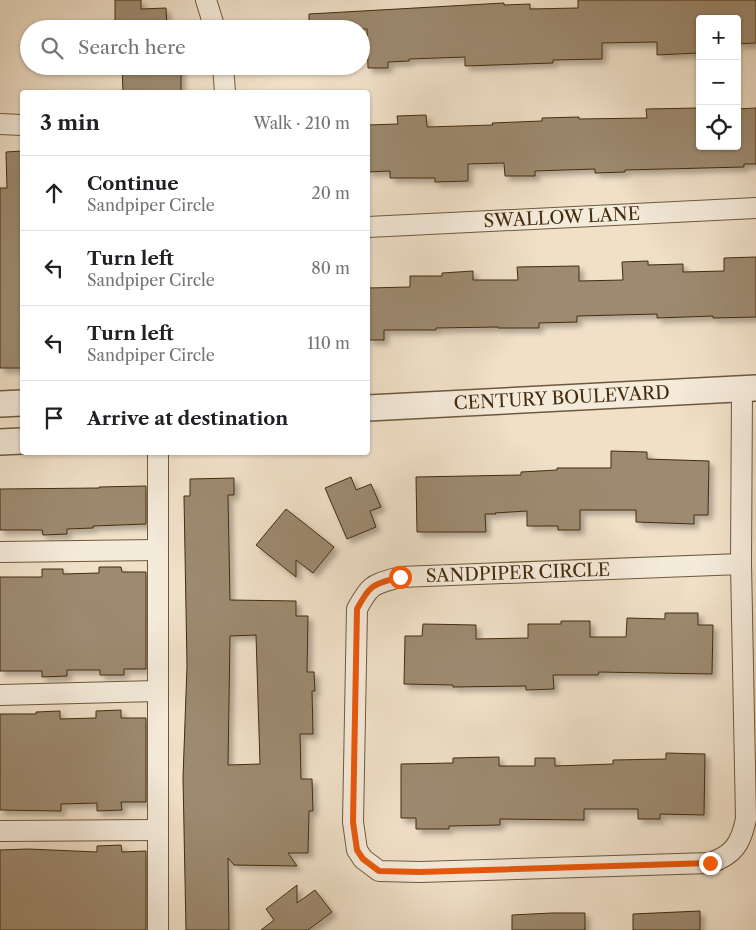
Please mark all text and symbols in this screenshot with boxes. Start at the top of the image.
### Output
map controls [696,15,741,150]
button: + [696,15,741,60]
search box [20,20,370,75]
icon: search [38,34,66,62]
text: Search here [78,36,186,59]
button: − [696,60,741,105]
button: locate [696,105,741,150]
text: 3 min [40,110,100,135]
text: Walk · 210 m [254,113,350,133]
text: Continue [87,172,179,195]
icon: ahead [40,179,68,207]
text: 20 m [311,183,350,203]
text: Sandpiper Circle [87,195,215,215]
street label: SWALLOW LANE [483,203,641,232]
text: Turn left [87,247,174,270]
icon: left [40,254,68,282]
text: 80 m [311,258,350,278]
text: Sandpiper Circle [87,270,215,290]
text: Turn left [87,322,174,345]
icon: left [40,329,68,357]
text: 110 m [307,333,350,353]
text: Sandpiper Circle [87,345,215,365]
street label: CENTURY BOULEVARD [453,381,670,415]
icon: arrive [40,404,68,432]
text: Arrive at destination [87,407,288,430]
street label: SANDPIPER CIRCLE [425,559,611,587]
route start [389,566,412,589]
route end [699,852,722,875]

